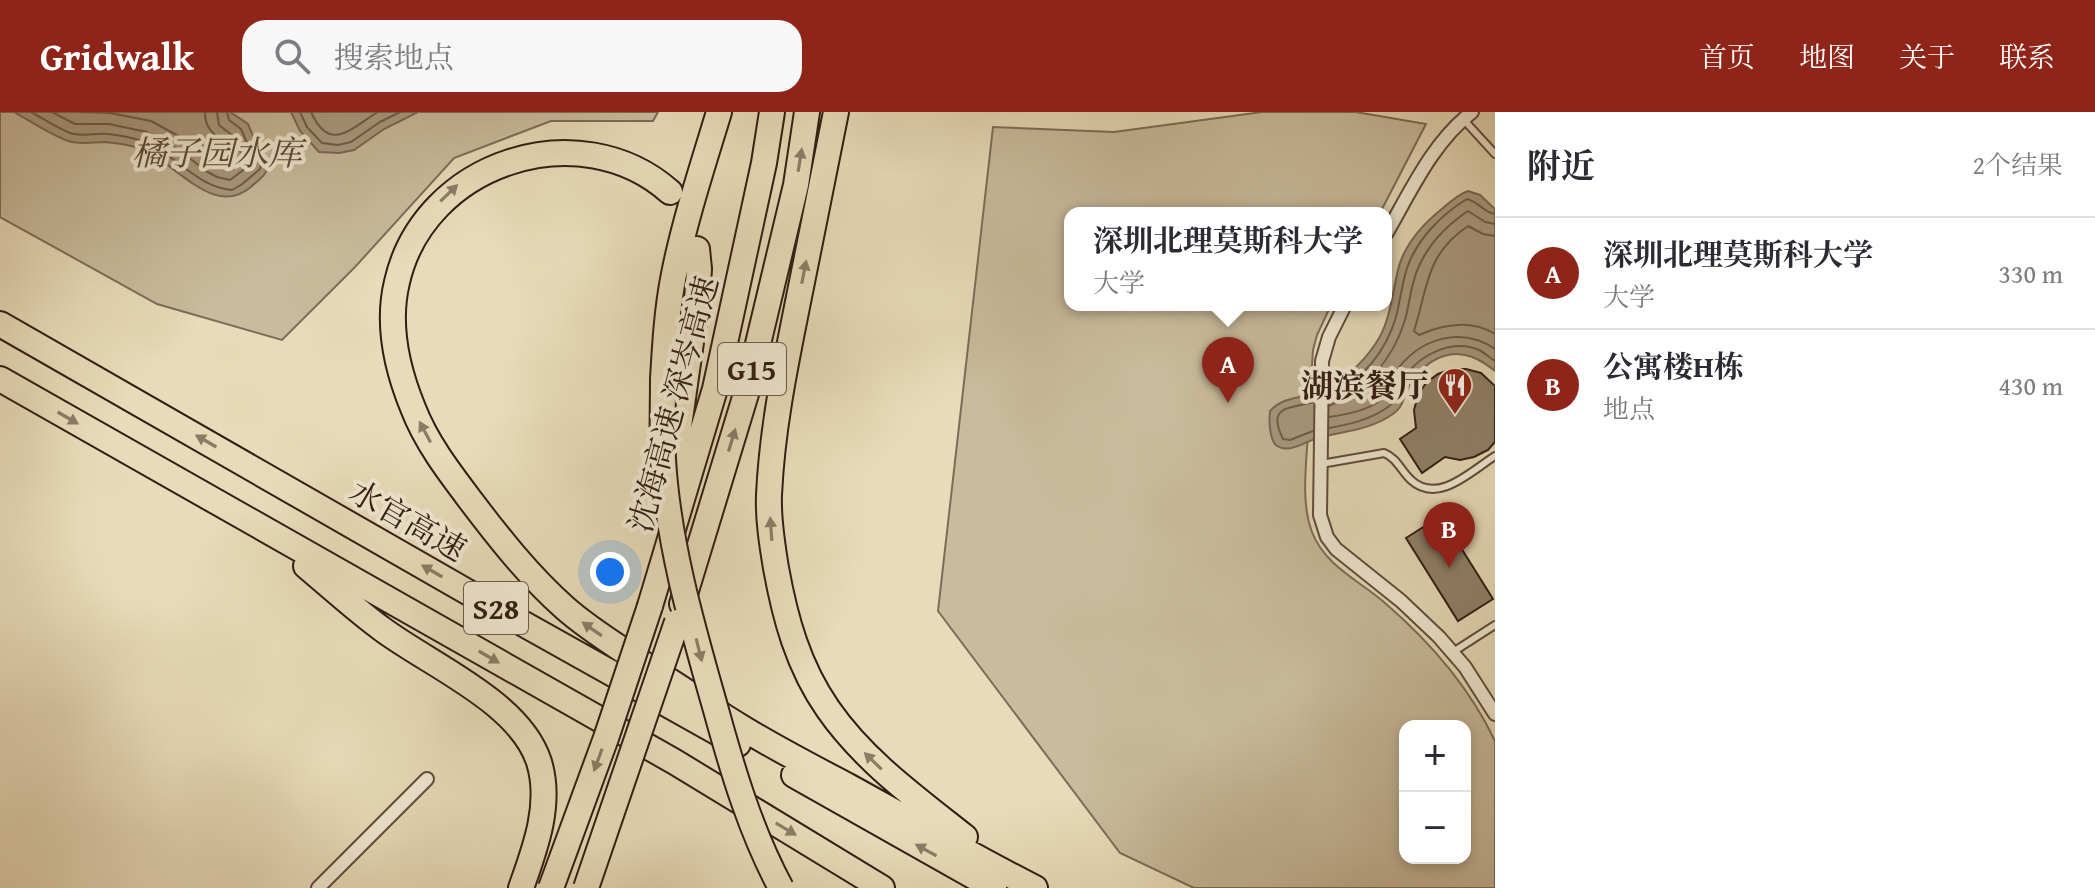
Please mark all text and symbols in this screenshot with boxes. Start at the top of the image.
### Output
search box [242,20,802,92]
text: Gridwalk [40,28,194,84]
icon: search [270,34,314,78]
text: 搜索地点 [334,35,454,79]
text: 首页 [1699,36,1755,77]
text: 地图 [1799,36,1855,77]
text: 关于 [1899,36,1955,77]
text: 联系 [1999,36,2055,77]
water label: 橘子园水库 [132,128,307,177]
text: 附近 [1527,141,1595,190]
text: 2个结果 [1972,145,2063,184]
one-way arrow [794,147,806,172]
one-way arrow [439,184,458,203]
popup [1064,207,1392,311]
text: 深圳北理莫斯科大学 [1093,218,1363,262]
text: 深圳北理莫斯科大学 [1603,232,1873,276]
text: A [1545,254,1561,293]
text: 330 m [1998,254,2063,293]
one-way arrow [798,259,811,284]
text: 大学 [1093,263,1145,302]
street label: 沈海高速 深岑高速 [616,271,730,537]
text: 大学 [1603,277,1655,316]
pin: A [1202,337,1254,403]
road number: G15 [718,343,786,395]
text: 公寓楼H栋 [1603,344,1744,388]
place label: 湖滨餐厅 [1301,362,1429,409]
restaurant icon: 湖滨餐厅 [1436,366,1474,416]
text: B [1545,366,1561,405]
text: 430 m [1998,366,2063,405]
text: 地点 [1603,389,1655,428]
one-way arrow [57,411,79,425]
one-way arrow [418,420,431,443]
one-way arrow [726,428,739,452]
one-way arrow [195,434,218,448]
street label: 水官高速 [341,468,475,572]
pin: B [1423,502,1475,568]
one-way arrow [764,516,777,541]
your location [590,552,630,592]
one-way arrow [420,564,443,578]
road number: S28 [464,582,528,634]
one-way arrow [581,622,602,637]
one-way arrow [694,637,706,662]
one-way arrow [478,650,500,664]
map controls [1399,720,1471,864]
button: + [1399,720,1471,792]
one-way arrow [591,748,604,772]
one-way arrow [864,752,883,771]
button: − [1399,792,1471,864]
one-way arrow [775,822,797,836]
one-way arrow [915,843,937,857]

